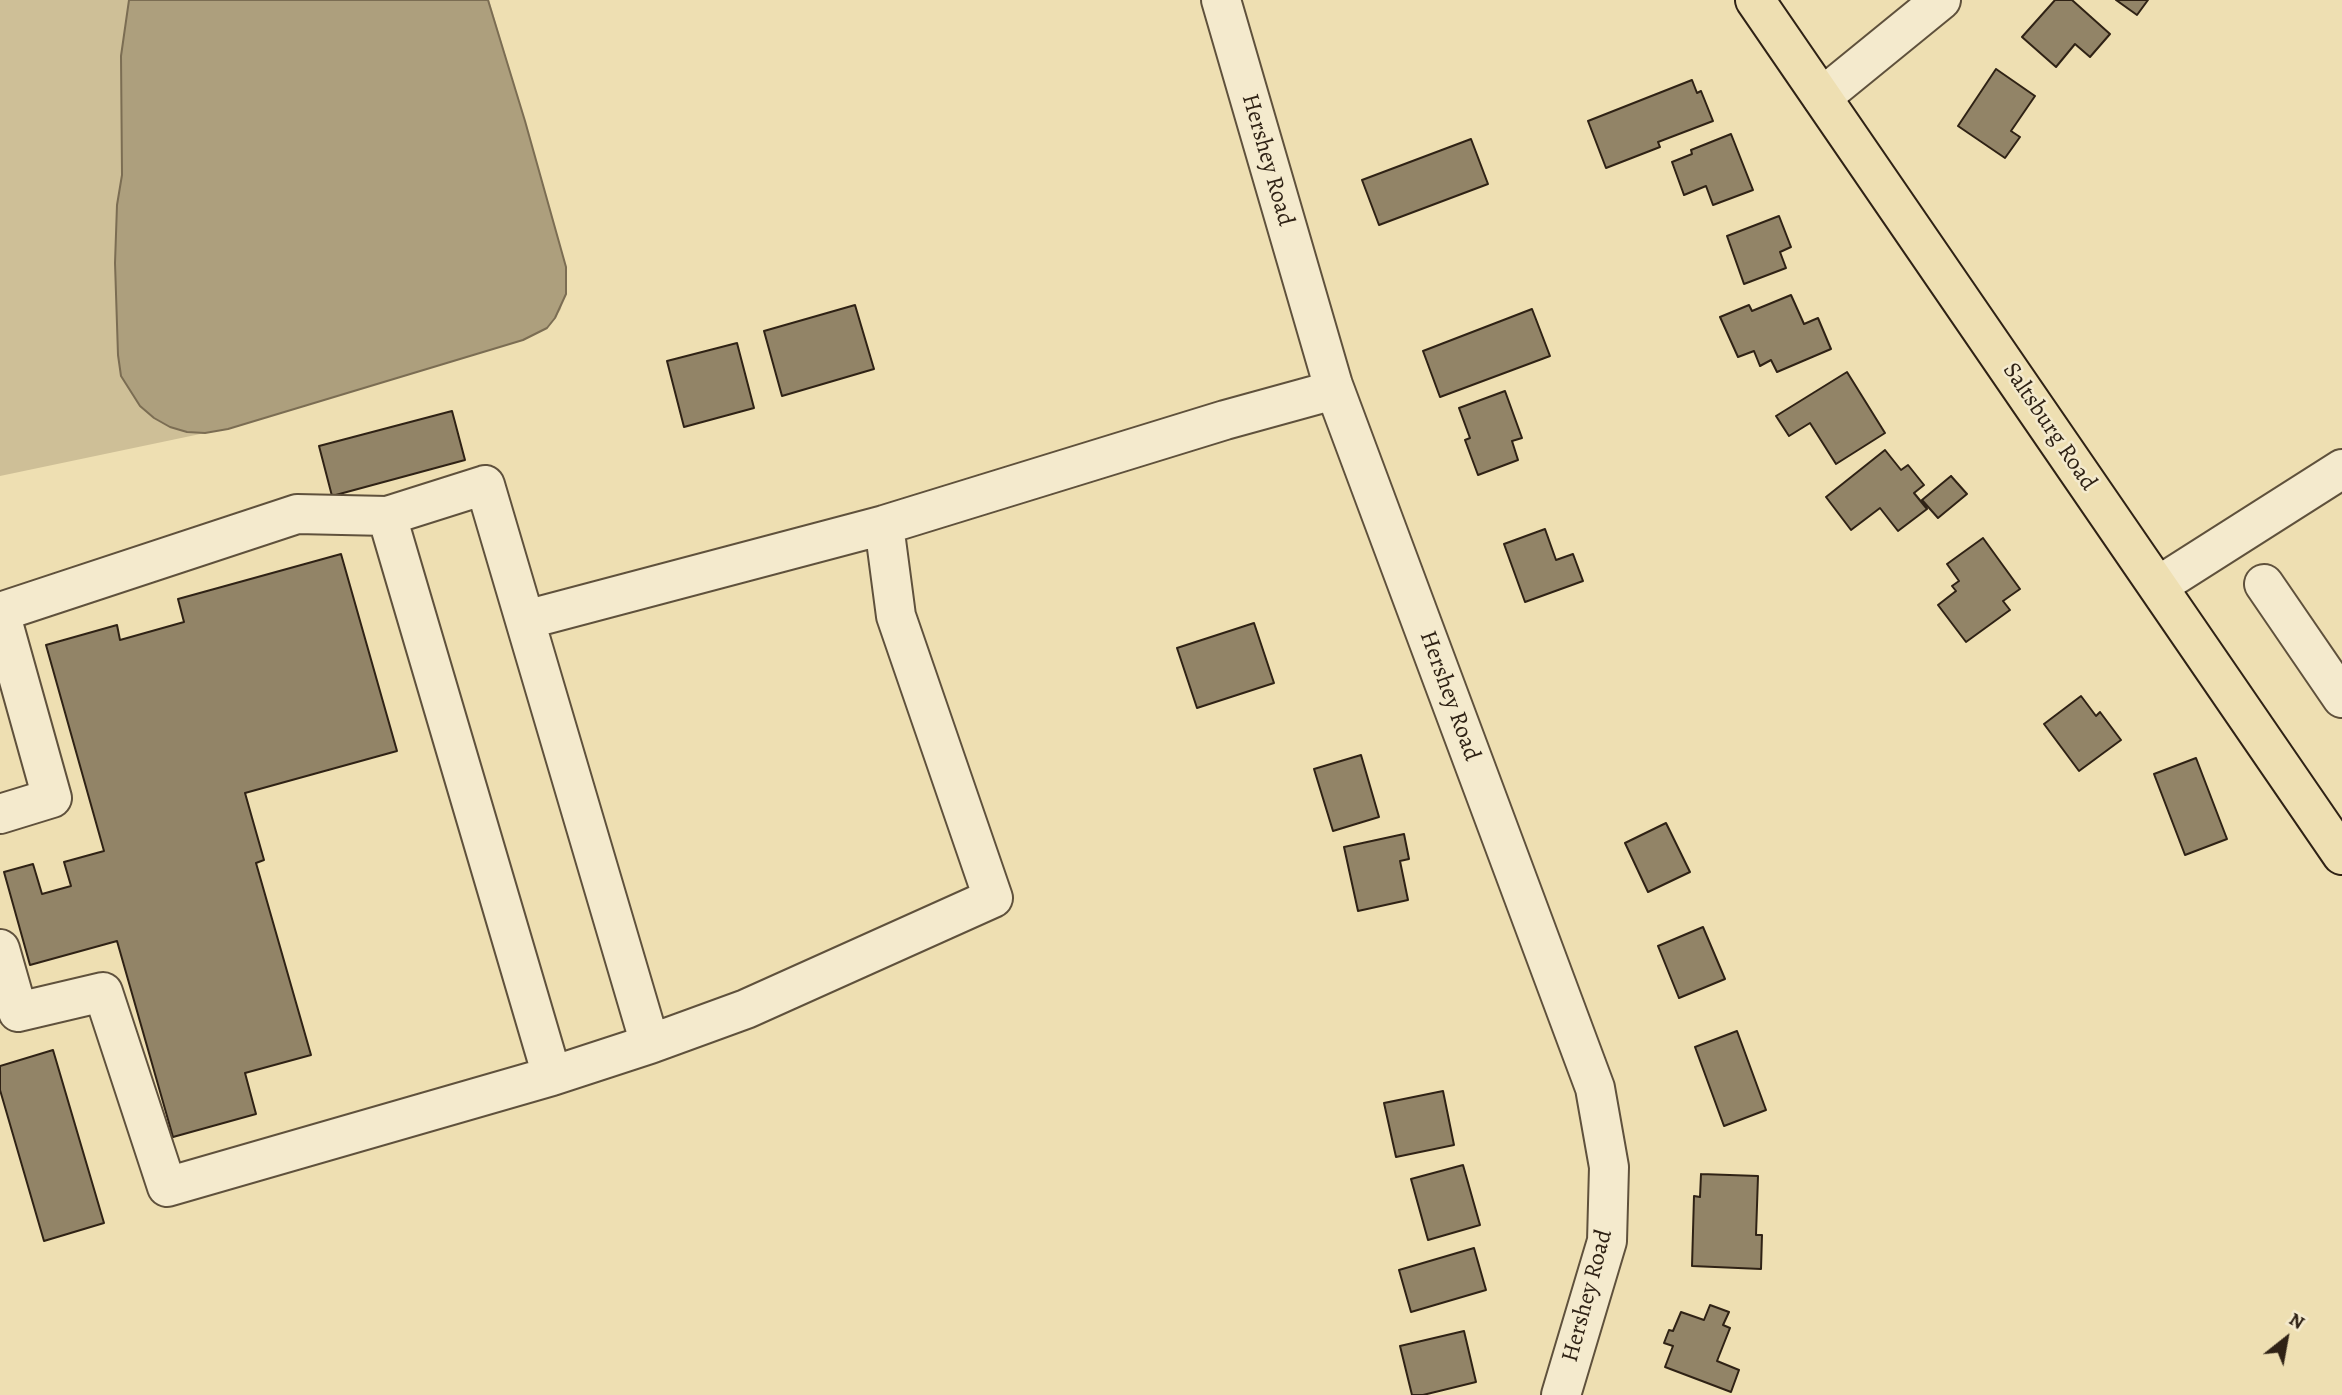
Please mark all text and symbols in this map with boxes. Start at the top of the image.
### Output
street label: Hershey Road [1234,91,1300,229]
street label: Saltsburg Road [1996,358,2102,496]
street label: Hershey Road [1412,627,1486,765]
street label: Hershey Road [1556,1226,1620,1366]
north arrow [2251,1304,2321,1374]
text: N [2284,1306,2309,1336]

